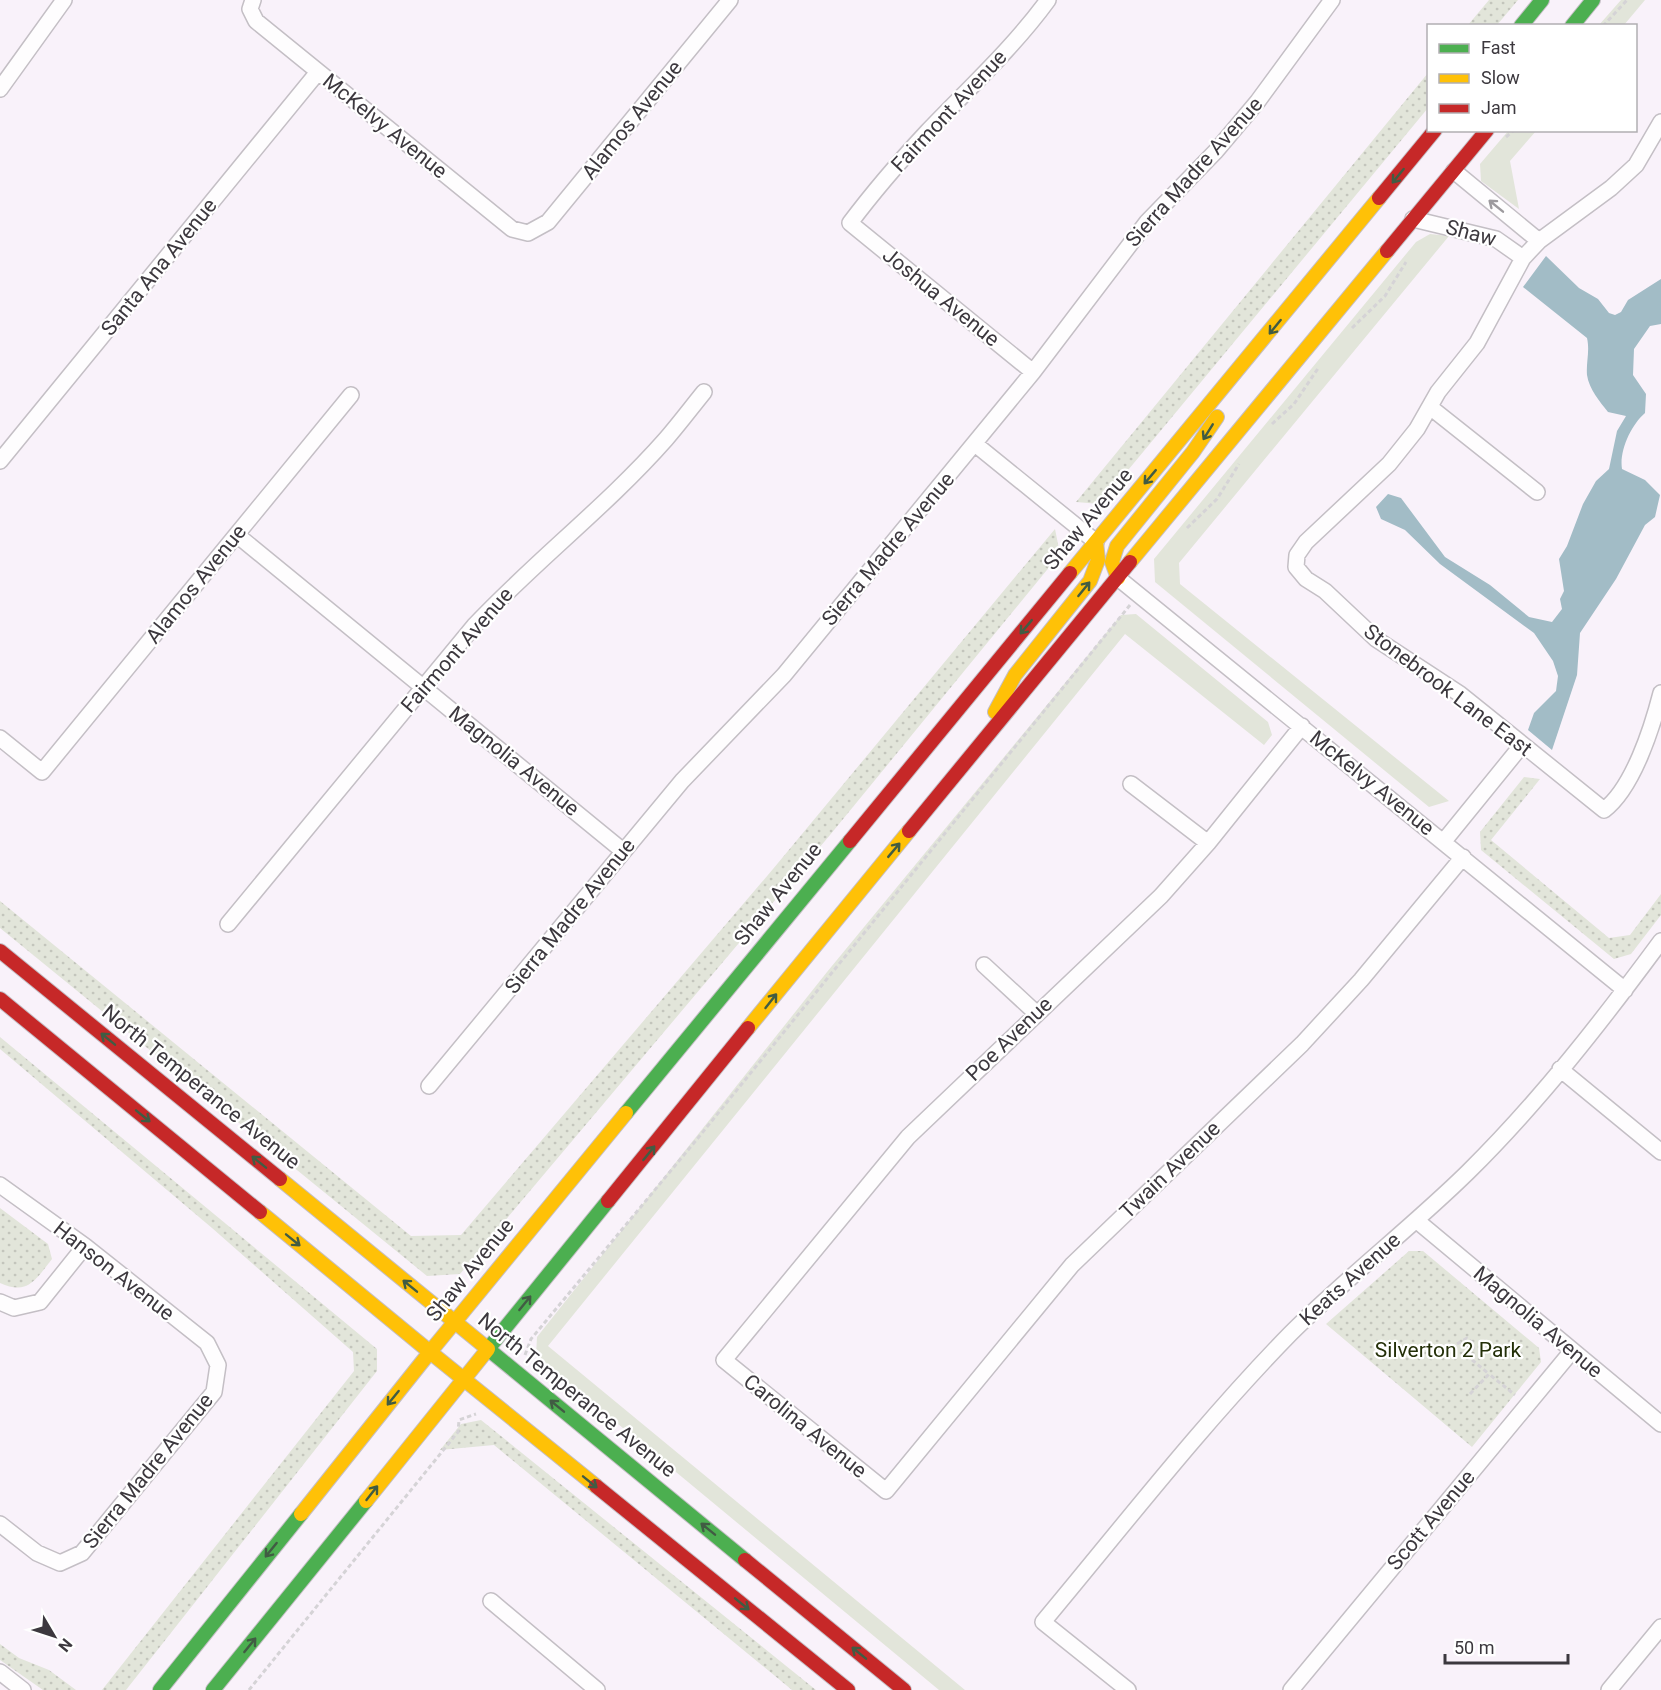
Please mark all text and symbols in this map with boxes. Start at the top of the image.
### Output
legend [1427,24,1637,132]
text: Fast [1481,37,1516,58]
street label: Fairmont Avenue [886,45,1012,177]
street label: Alamos Avenue [577,56,687,184]
text: Slow [1481,67,1520,88]
street label: McKelvy Avenue [318,69,452,183]
street label: Sierra Madre Avenue [1121,92,1267,252]
text: Jam [1481,97,1517,118]
one-way arrow [1392,168,1405,184]
street label: Santa Ana Avenue [96,194,222,340]
one-way arrow [1488,199,1504,212]
street label: Shaw [1443,215,1499,251]
street label: Joshua Avenue [878,243,1004,351]
one-way arrow [1268,319,1282,334]
one-way arrow [1201,423,1213,440]
street label: Shaw Avenue [1039,463,1137,575]
street label: Sierra Madre Avenue [817,467,959,631]
one-way arrow [1144,469,1157,485]
street label: Alamos Avenue [141,520,251,648]
one-way arrow [1077,581,1090,597]
street label: Fairmont Avenue [396,583,518,717]
one-way arrow [1019,619,1033,634]
street label: Stonebrook Lane East [1359,619,1537,761]
street label: Magnolia Avenue [444,701,584,821]
street label: McKelvy Avenue [1305,726,1439,840]
street label: Sierra Madre Avenue [500,834,640,998]
street label: Shaw Avenue [729,838,827,950]
one-way arrow [888,842,901,858]
street label: Poe Avenue [961,992,1057,1086]
one-way arrow [764,993,777,1009]
street label: North Temperance Avenue [97,1000,305,1174]
one-way arrow [101,1032,116,1046]
one-way arrow [134,1109,150,1122]
street label: Twain Avenue [1115,1116,1225,1224]
one-way arrow [642,1146,656,1161]
one-way arrow [251,1156,267,1169]
street label: Shaw Avenue [421,1214,519,1326]
street label: Hanson Avenue [49,1217,179,1325]
street label: Keats Avenue [1295,1228,1405,1330]
one-way arrow [285,1233,301,1246]
street label: Magnolia Avenue [1469,1261,1607,1383]
one-way arrow [402,1279,418,1292]
one-way arrow [519,1296,532,1312]
street label: North Temperance Avenue [473,1308,681,1482]
park label: Silverton 2 Park [1375,1338,1521,1362]
street label: Carolina Avenue [739,1369,871,1483]
street label: Sierra Madre Avenue [78,1389,218,1553]
one-way arrow [387,1390,400,1406]
one-way arrow [549,1399,565,1412]
street label: Scott Avenue [1382,1465,1480,1575]
one-way arrow [582,1475,598,1488]
one-way arrow [366,1485,379,1501]
one-way arrow [700,1523,716,1536]
one-way arrow [265,1541,278,1557]
one-way arrow [733,1598,749,1611]
north arrow [24,1606,84,1666]
scale bar [1445,1627,1568,1665]
text: N [54,1635,76,1655]
one-way arrow [244,1637,257,1653]
text: 50 m [1454,1637,1494,1658]
one-way arrow [851,1647,867,1660]

